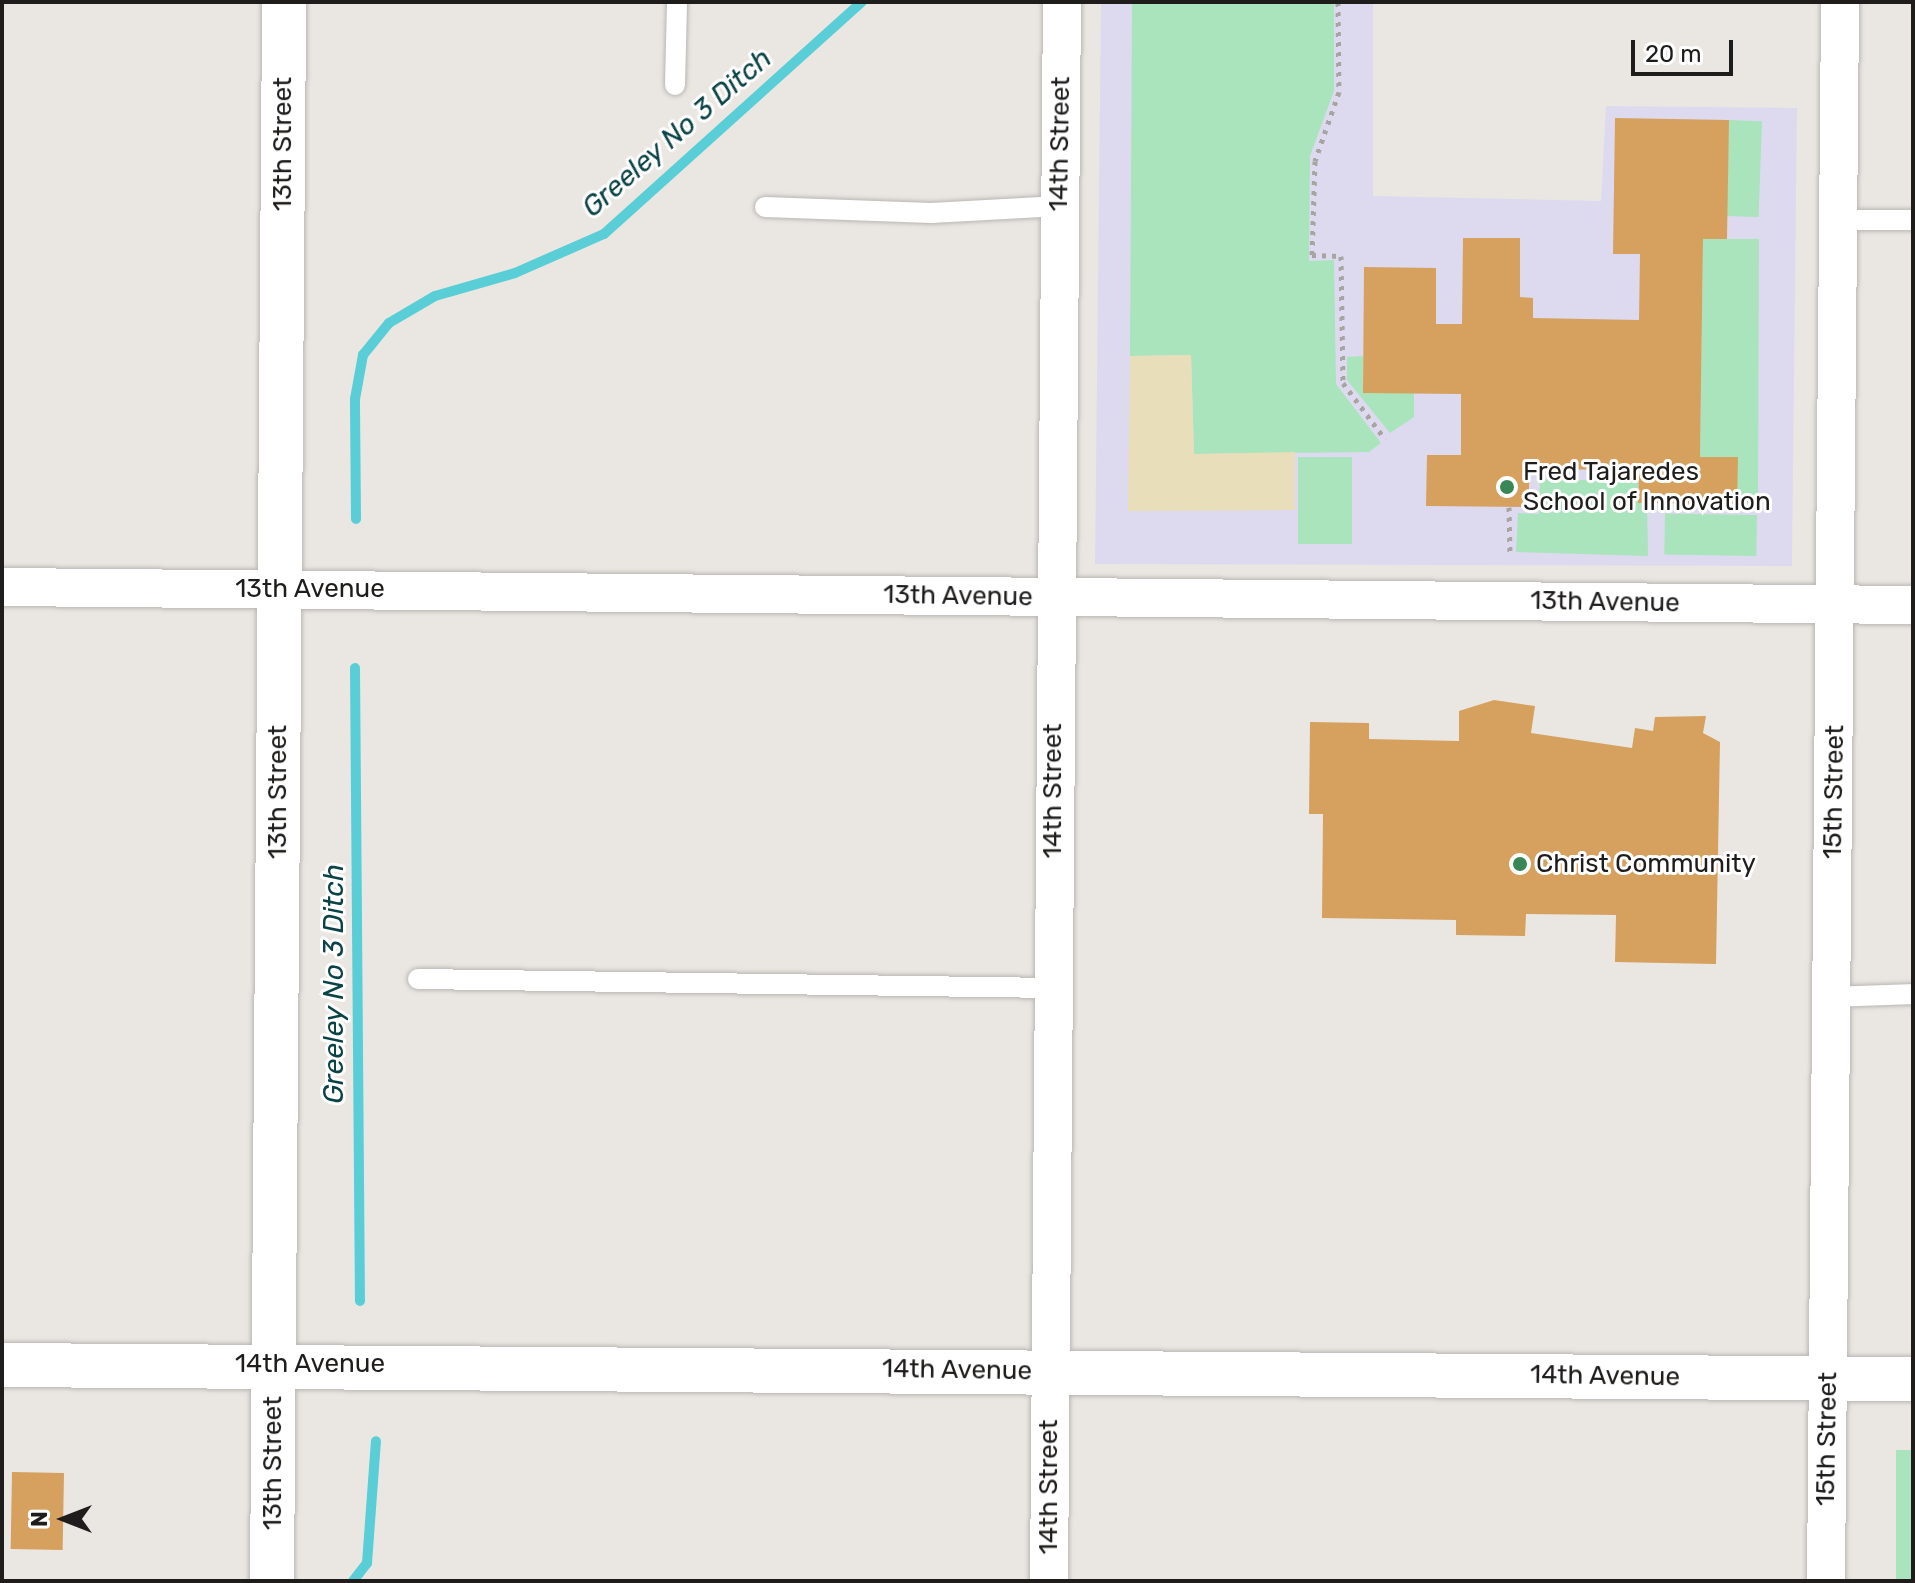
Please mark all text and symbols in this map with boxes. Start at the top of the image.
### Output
scale bar [1635,24,1737,74]
text: 20 m [1645,40,1702,68]
water label: Greeley No 3 Ditch [575,41,779,225]
street label: 14th Street [1043,76,1077,212]
street label: 13th Street [267,77,299,211]
place label: Fred Tajaredes School of Innovation [1523,456,1771,518]
marker: Fred Tajaredes School of Innovation [1498,478,1516,496]
street label: 13th Avenue [235,573,385,605]
street label: 13th Avenue [883,579,1033,613]
street label: 13th Avenue [1530,585,1680,619]
street label: 14th Street [1037,724,1069,858]
street label: 13th Street [262,725,294,859]
street label: 15th Street [1817,725,1851,859]
place label: Christ Community [1536,848,1756,880]
marker: Christ Community [1511,855,1529,873]
water label: Greeley No 3 Ditch [317,864,351,1104]
street label: 14th Avenue [235,1348,385,1380]
street label: 14th Avenue [881,1353,1033,1387]
street label: 14th Avenue [1529,1359,1681,1393]
street label: 15th Street [1810,1372,1844,1506]
street label: 13th Street [257,1396,289,1530]
street label: 14th Street [1033,1420,1065,1554]
north arrow [24,1479,104,1559]
text: N [26,1511,53,1527]

